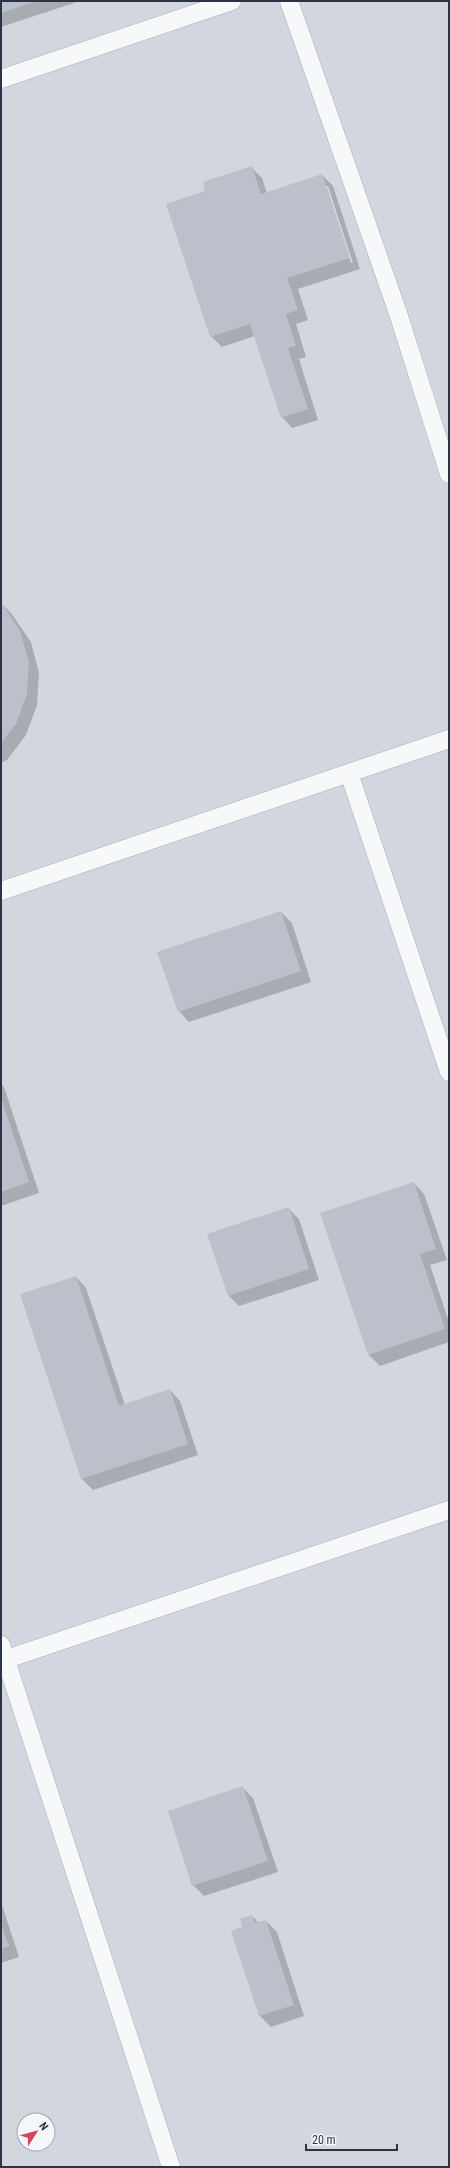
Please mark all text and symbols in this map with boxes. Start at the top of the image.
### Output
north arrow [16,2112,56,2152]
text: N [36,2120,51,2133]
scale bar [306,2126,397,2152]
text: 20 m [312,2133,336,2147]

